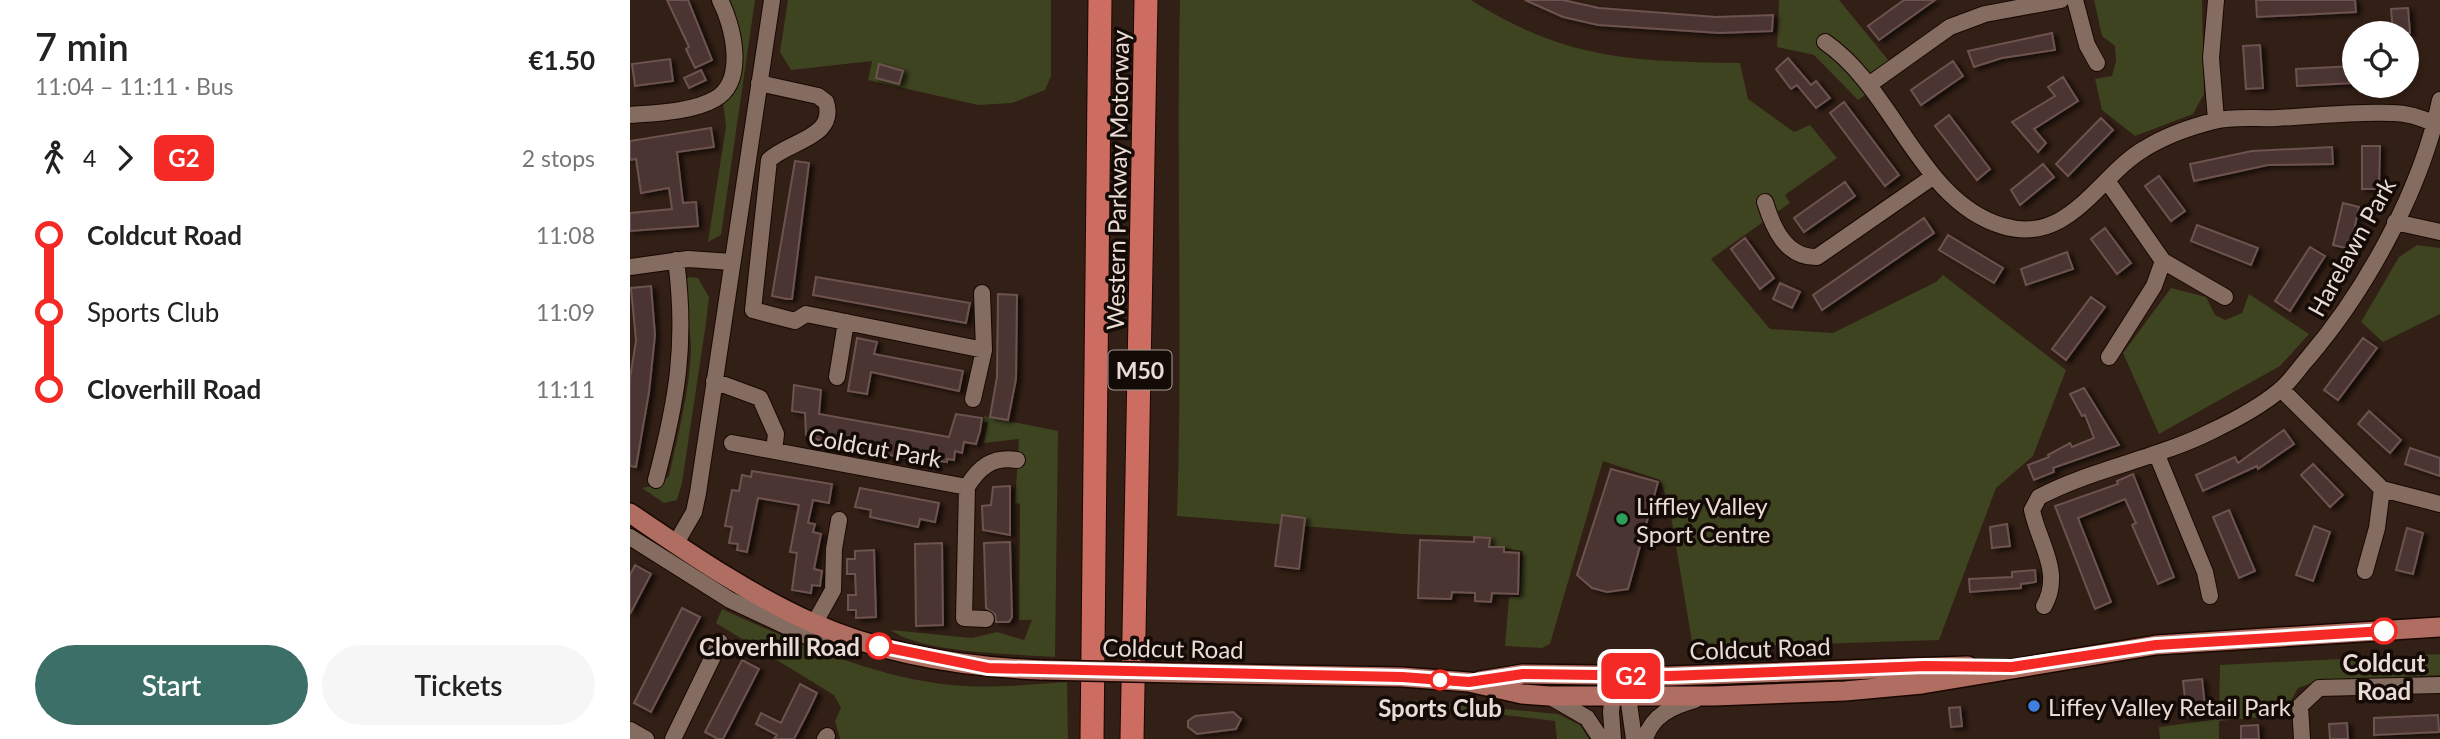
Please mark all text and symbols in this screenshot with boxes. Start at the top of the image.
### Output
map controls [2342,21,2419,98]
button: locate [2342,21,2419,98]
text: 7 min [35,23,129,69]
street label: Western Parkway Motorway [1100,29,1134,330]
text: €1.50 [529,44,595,76]
text: 11:04 – 11:11 · Bus [35,72,234,100]
icon: walk [35,139,73,177]
icon: forward [106,139,144,177]
text: G2 [168,143,200,172]
text: 4 [83,144,96,172]
text: 2 stops [522,144,595,172]
street label: Harelawn Park [2301,172,2401,321]
text: Coldcut Road [87,219,242,251]
text: 11:08 [536,221,595,249]
text: Sports Club [87,296,219,328]
text: 11:09 [536,298,595,326]
road number: M50 [1108,350,1172,390]
text: Cloverhill Road [87,373,261,405]
text: 11:11 [536,375,595,403]
street label: Coldcut Park [806,421,945,473]
place label: Liffley Valley Sport Centre [1636,491,1771,548]
marker: Liffley Valley Sport Centre [1614,511,1630,527]
marker: Coldcut Road [2371,618,2397,644]
street label: Coldcut Road [1689,631,1831,665]
place label: Cloverhill Road [699,632,860,661]
street label: Coldcut Road [1102,632,1244,664]
marker: Cloverhill Road [866,633,892,659]
button: Start [35,645,308,725]
button: Tickets [322,645,595,725]
place label: Coldcut Road [2342,648,2426,705]
line badge: G2 [1600,653,1662,699]
text: G2 [1615,661,1647,690]
marker: Sports Club [1430,670,1450,690]
place label: Liffey Valley Retail Park [2048,692,2292,721]
place label: Sports Club [1378,693,1502,722]
marker: Liffey Valley Retail Park [2026,698,2042,714]

